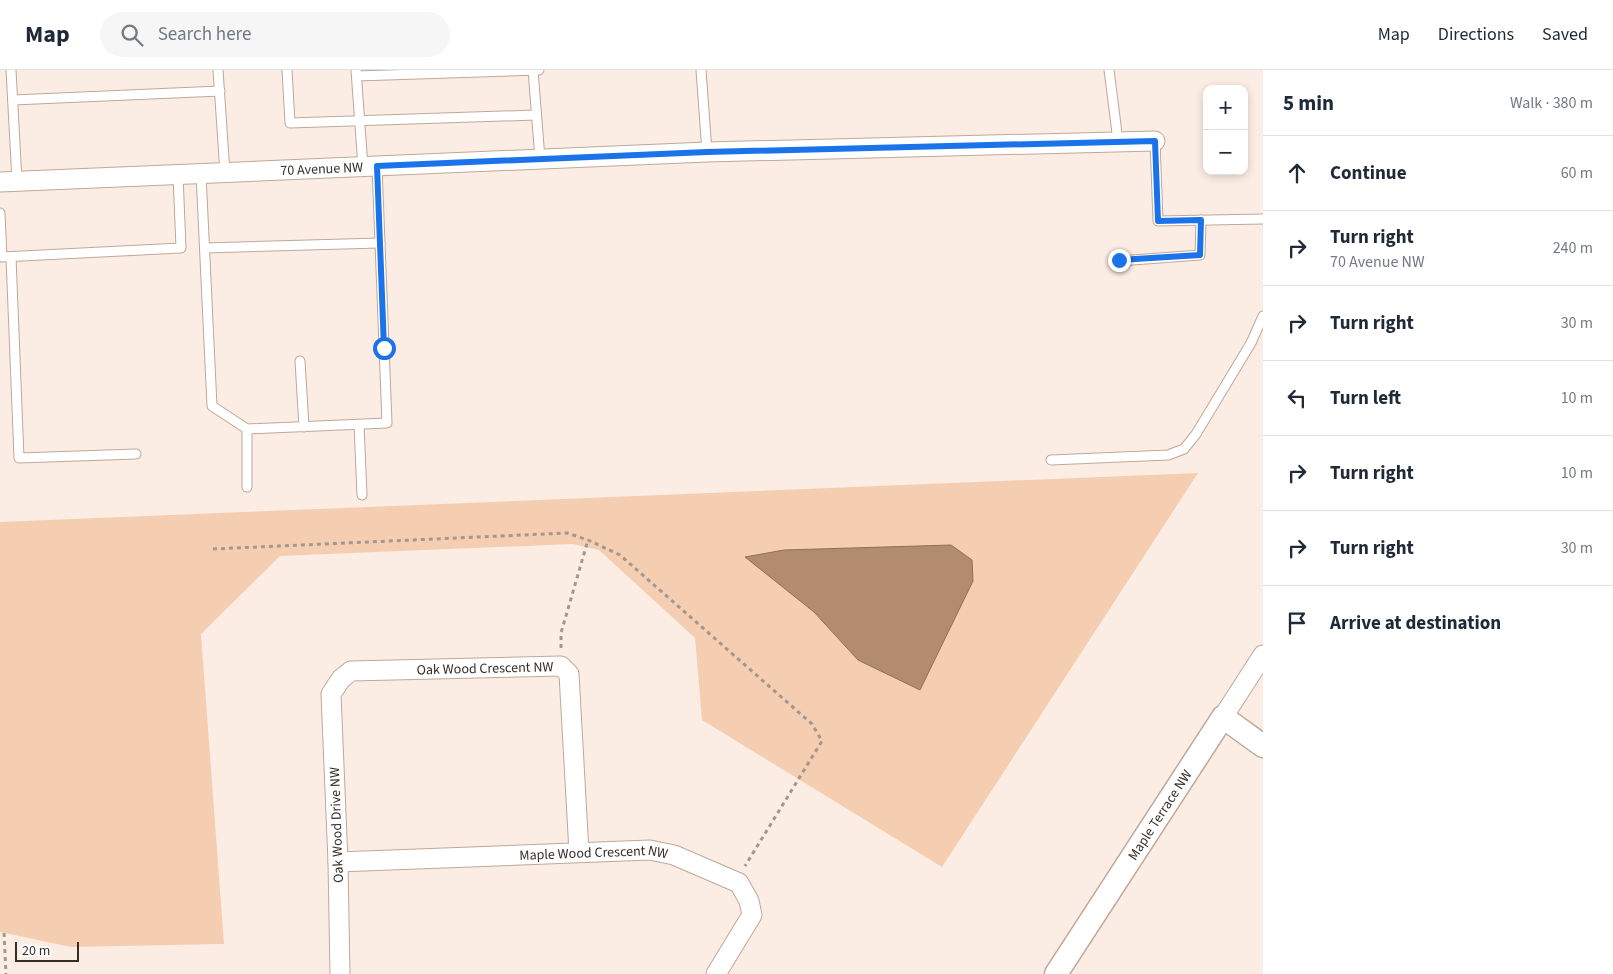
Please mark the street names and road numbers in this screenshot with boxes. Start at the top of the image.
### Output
street label: 70 Avenue NW [280,158,364,181]
street label: Oak Wood Crescent NW [416,657,554,680]
street label: Maple Terrace NW [1124,766,1197,864]
street label: Oak Wood Drive NW [325,767,349,883]
street label: Maple Wood Crescent NW [519,841,670,866]

